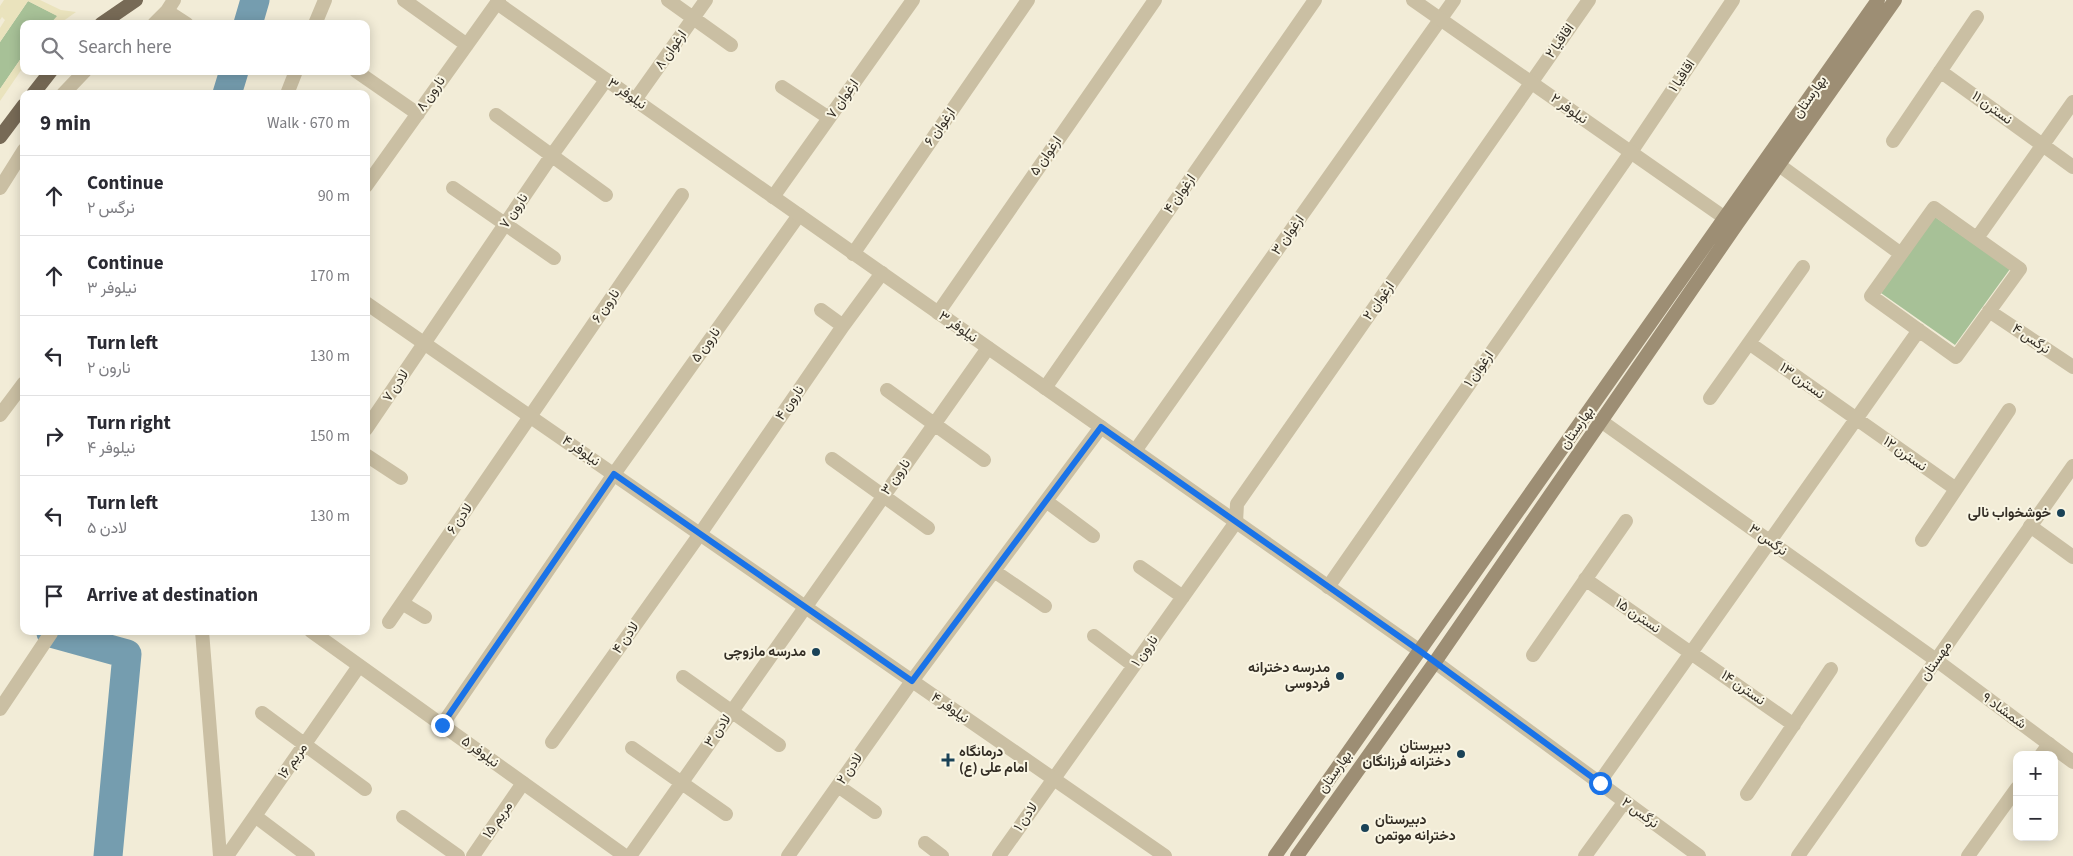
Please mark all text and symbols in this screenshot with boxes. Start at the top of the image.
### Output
street label: اقاقیا ۲ [1541,19,1579,63]
search box [20,20,370,75]
street label: ارغوان ۸ [650,26,692,74]
icon: search [38,34,66,62]
text: Search here [78,34,172,61]
street label: اقاقیا ۱ [1664,56,1700,96]
street label: نارون ۸ [412,72,450,116]
street label: بهارستان [1788,72,1832,122]
street label: نیلوفر ۳ [603,73,651,115]
street label: ارغوان ۷ [822,75,864,123]
street label: نسترن ۱۱ [1967,86,2017,130]
street label: نیلوفر ۲ [1546,89,1592,129]
street label: ارغوان ۶ [920,104,960,150]
text: 9 min [40,108,91,138]
text: Walk · 670 m [267,112,350,134]
street label: ارغوان ۵ [1025,132,1067,180]
text: Continue [87,170,164,197]
street label: ارغوان ۴ [1159,170,1201,218]
icon: ahead [40,182,68,210]
text: 90 m [318,185,350,207]
street label: نارون ۷ [495,189,533,233]
text: نرگس ۲ [87,197,135,219]
street label: ارغوان ۳ [1267,211,1309,259]
text: Continue [87,250,164,277]
icon: ahead [40,262,68,290]
text: 170 m [310,265,350,287]
text: نیلوفر ۳ [87,277,137,299]
street label: ارغوان ۲ [1358,278,1400,324]
street label: نارون ۶ [587,285,625,327]
street label: نیلوفر ۳ [934,306,982,348]
street label: نرگس ۴ [2008,319,2054,359]
street label: نارون ۵ [686,323,726,367]
text: Turn left [87,330,158,357]
icon: left [40,342,68,370]
text: 130 m [310,345,350,367]
street label: ارغوان ۱ [1459,347,1499,391]
text: نارون ۲ [87,357,131,379]
street label: نسترن ۱۳ [1775,358,1829,404]
street label: لادن ۷ [378,366,414,406]
street label: نارون ۴ [771,381,809,425]
street label: بهارستان [1555,403,1599,453]
text: Turn right [87,410,171,437]
icon: right [40,422,68,450]
text: 150 m [310,425,350,447]
street label: نیلوفر ۴ [558,431,604,471]
street label: نسترن ۱۲ [1879,432,1931,476]
text: نیلوفر ۴ [87,437,135,459]
street label: نارون ۳ [876,455,916,499]
text: Turn left [87,490,158,517]
street label: لادن ۶ [442,499,478,539]
icon: left [40,502,68,530]
place label: خوشخواب نالی [1968,503,2051,523]
text: 130 m [310,505,350,527]
marker: خوشخواب نالی [2055,507,2067,519]
text: لادن ۵ [87,517,127,539]
street label: نرگس ۳ [1744,519,1792,561]
icon: arrive [40,582,68,610]
text: Arrive at destination [87,582,258,609]
street label: نسترن ۱۵ [1612,594,1664,638]
street label: لادن ۴ [608,618,644,658]
street label: نارون ۱ [1127,631,1163,671]
street label: مهستان [1915,637,1957,685]
place label: مدرسه مازوچی [724,642,806,662]
marker: مدرسه مازوچی [810,646,822,658]
place label: مدرسه دخترانه فردوسی [1248,658,1330,694]
street label: نسترن ۱۴ [1717,665,1769,711]
marker: مدرسه دخترانه فردوسی [1334,670,1346,682]
street label: نیلوفر ۴ [927,688,973,728]
street label: شمشاد ۹ [1978,688,2030,734]
street label: لادن ۳ [699,710,737,752]
route end [431,714,454,737]
street label: نیلوفر ۵ [457,731,503,773]
place label: دبیرستان دخترانه فرزانگان [1362,736,1451,772]
street label: مریم ۱۶ [273,739,313,783]
place label: درمانگاه امام علی (ع) [959,742,1028,778]
street label: بهارستان [1313,747,1357,797]
marker: دبیرستان دخترانه فرزانگان [1455,748,1467,760]
street label: لادن ۲ [832,749,868,789]
map controls [2013,751,2058,841]
button: + [2013,751,2058,796]
marker: درمانگاه امام علی (ع) [941,753,955,767]
route start [1589,772,1612,795]
street label: نرگس ۲ [1617,793,1663,833]
button: − [2013,796,2058,841]
street label: مریم ۱۵ [478,797,518,843]
street label: لادن ۱ [1009,799,1043,835]
place label: دبیرستان دخترانه موتمن [1375,810,1456,846]
marker: دبیرستان دخترانه موتمن [1359,822,1371,834]

